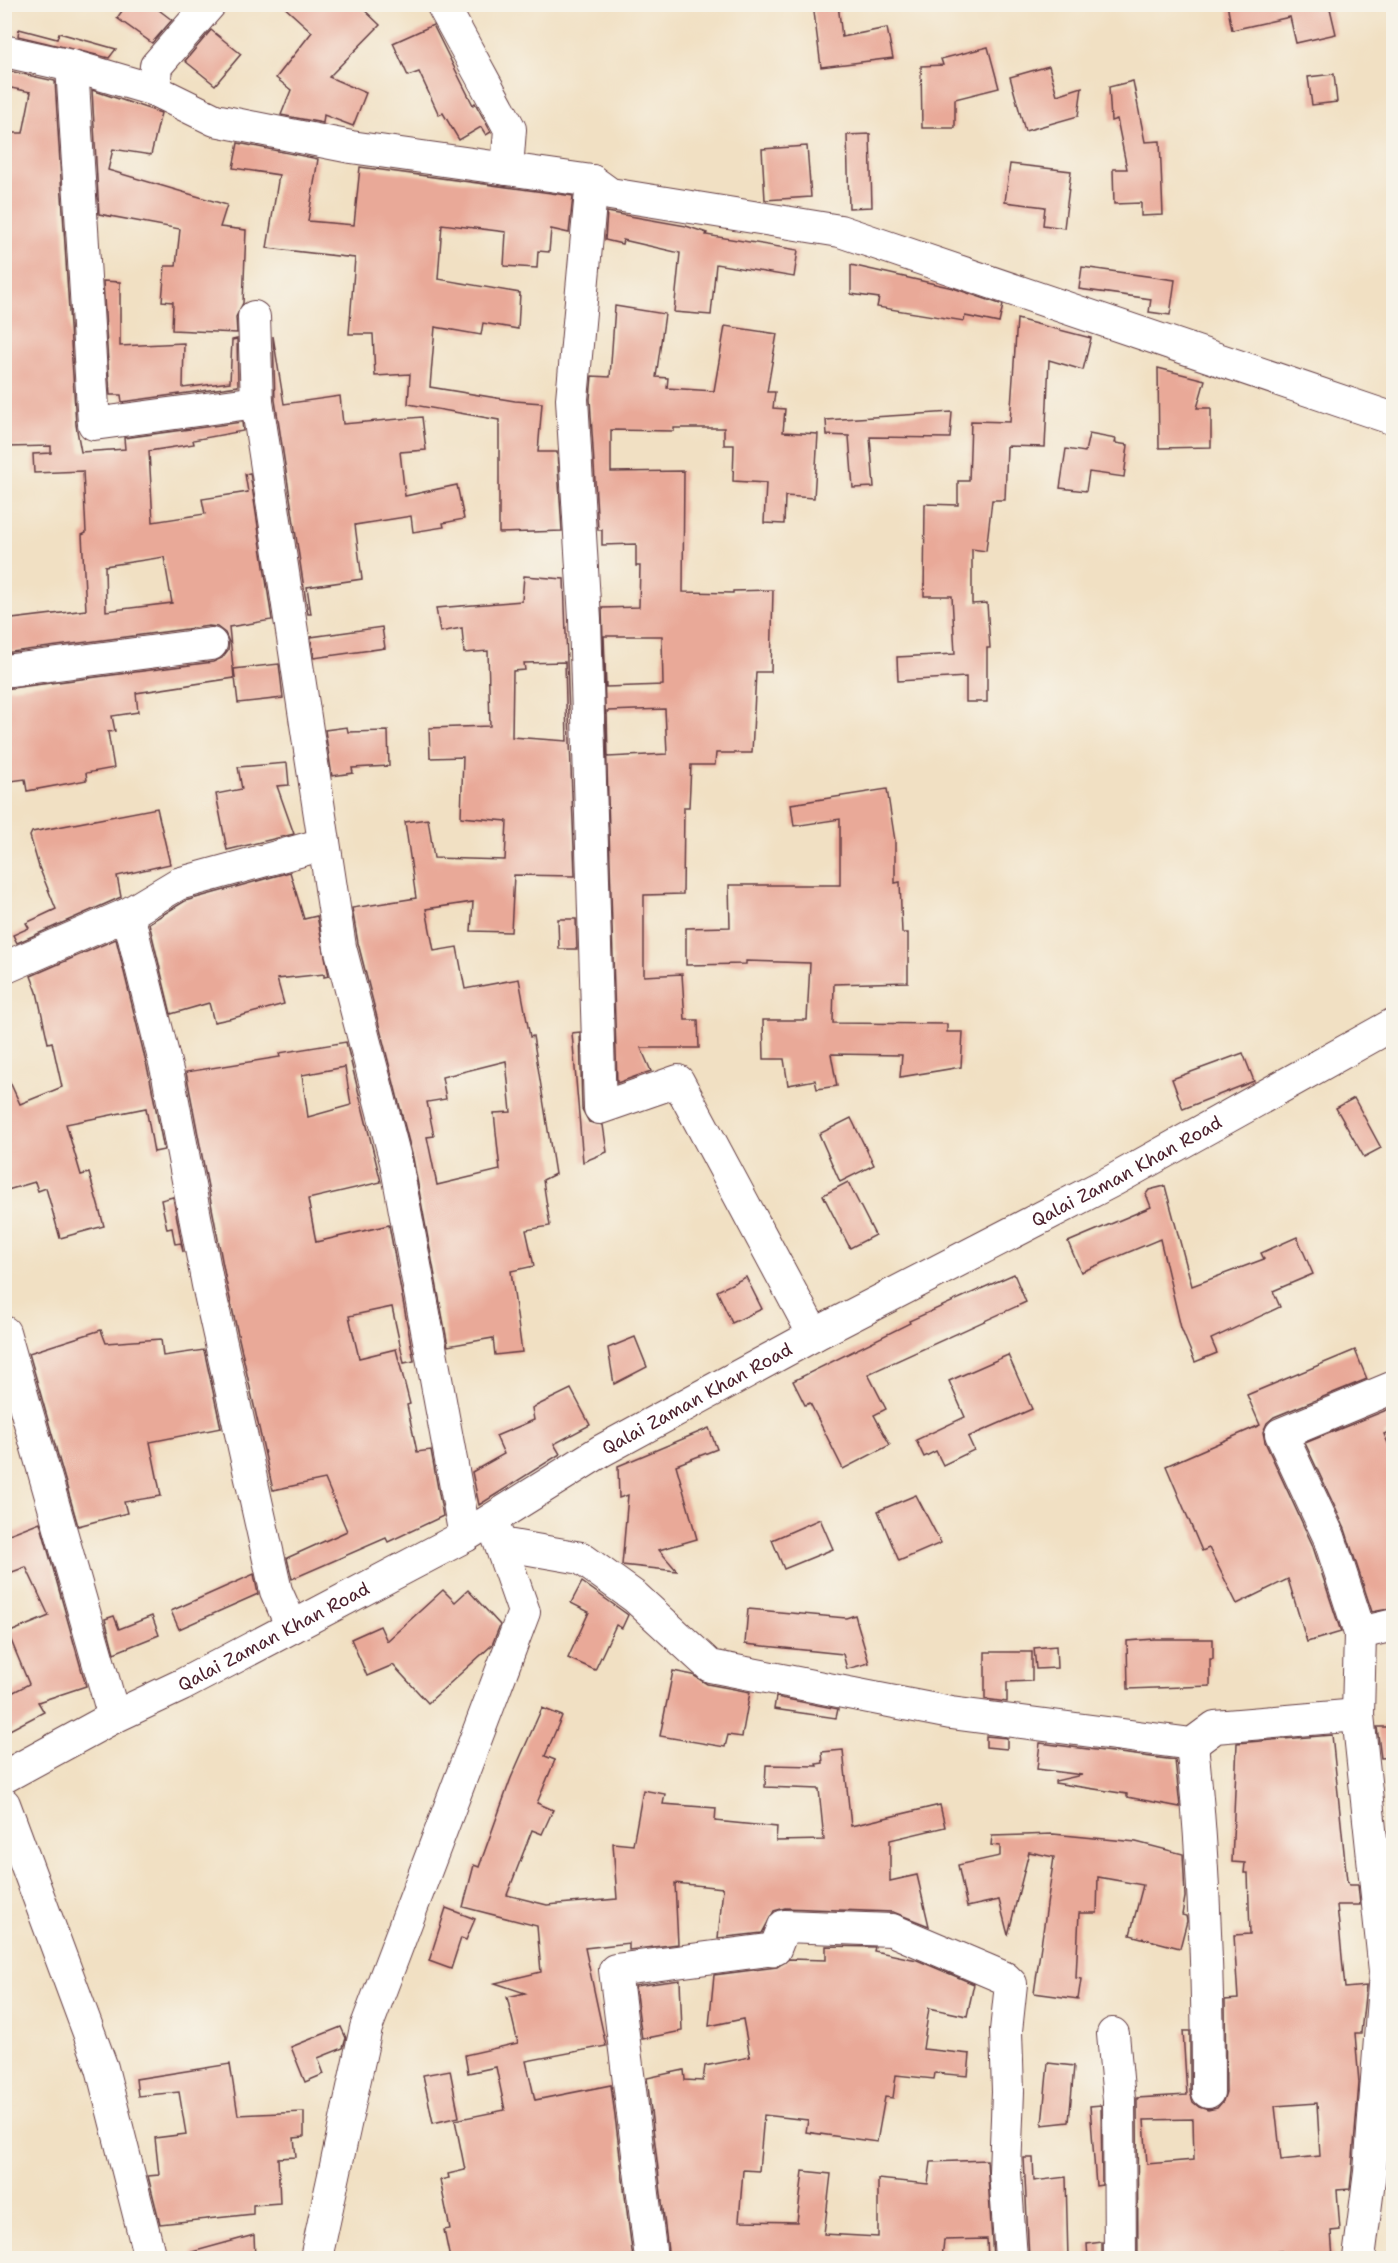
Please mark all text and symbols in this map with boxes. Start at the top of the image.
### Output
street label: Qalai Zaman Khan Road [1027,1110,1226,1233]
street label: Qalai Zaman Khan Road [598,1337,796,1460]
street label: Qalai Zaman Khan Road [174,1576,374,1697]

